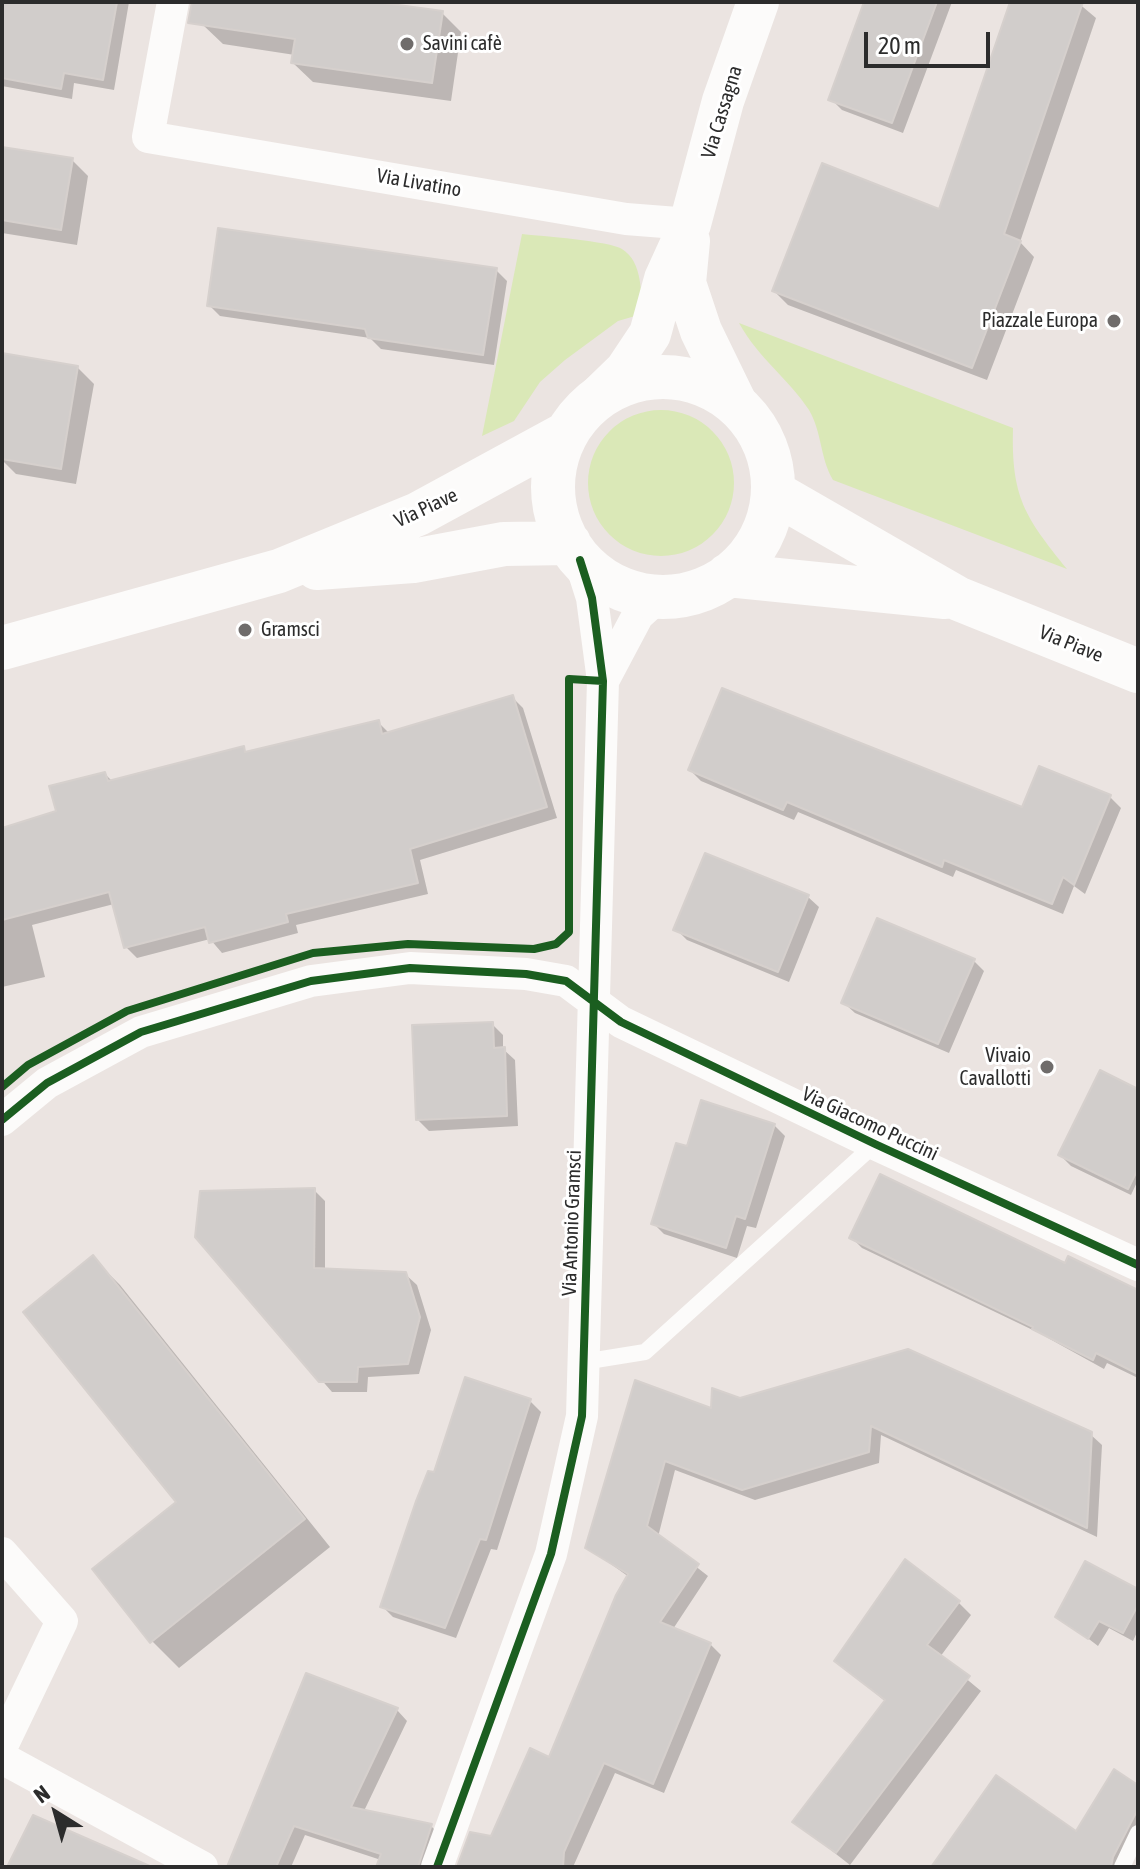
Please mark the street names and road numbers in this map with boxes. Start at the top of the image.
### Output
street label: Via Cassagna [697,63,747,161]
street label: Via Livatino [375,164,463,202]
street label: Via Piave [391,483,461,533]
street label: Via Piave [1036,620,1106,668]
street label: Via Giacomo Puccini [798,1082,942,1166]
street label: Via Antonio Gramsci [557,1150,587,1296]

